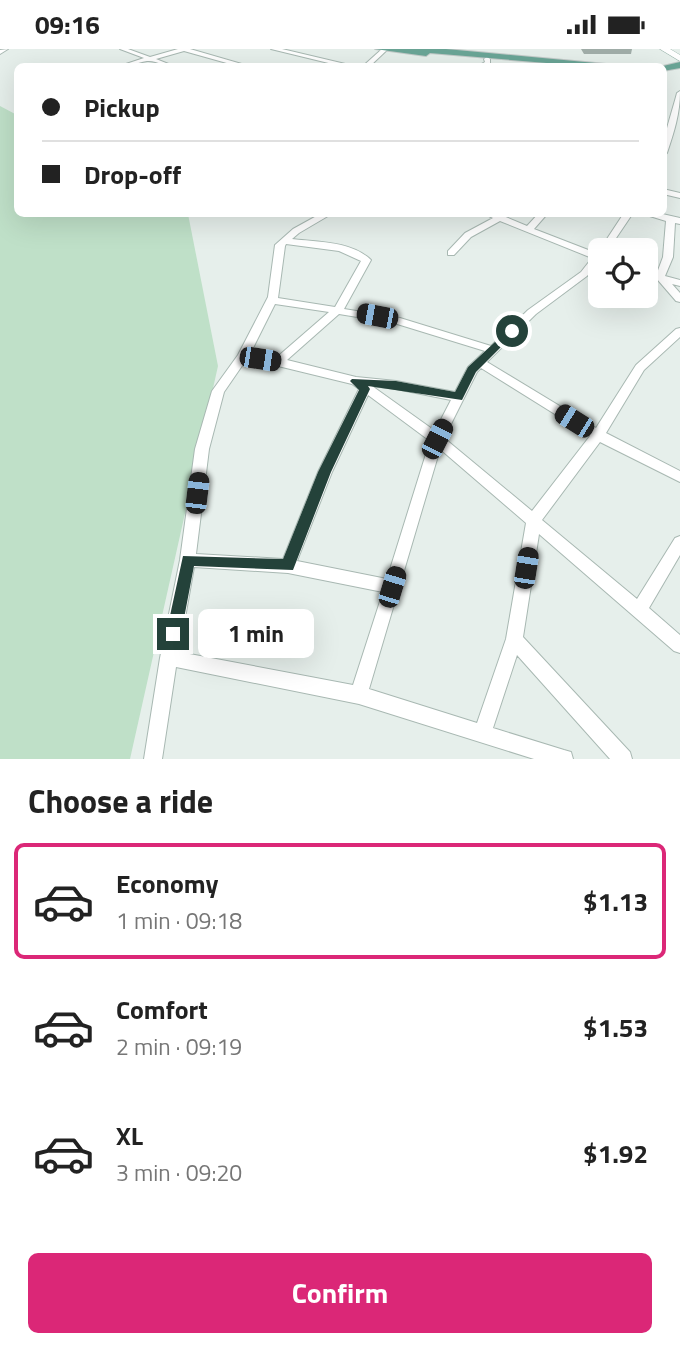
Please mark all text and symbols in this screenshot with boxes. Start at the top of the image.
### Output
text: 09:16 [35,5,100,44]
text: Pickup [84,88,160,127]
text: Drop-off [84,155,181,194]
map controls [588,238,658,308]
button: locate [588,238,658,308]
car [355,302,400,330]
route start [496,315,528,347]
car [238,345,283,373]
car [551,401,598,441]
car [419,416,456,462]
car [185,471,210,515]
car [513,546,540,590]
car [376,564,409,610]
callout: 1 min [198,609,313,659]
text: 1 min [228,616,284,651]
route end [157,618,189,650]
text: Choose a ride [28,777,213,825]
text: Economy [116,864,218,903]
icon: car [32,870,95,933]
text: $1.13 [583,882,648,921]
text: 1 min · 09:18 [116,903,242,938]
text: Comfort [116,990,208,1029]
icon: car [32,996,95,1059]
text: $1.53 [583,1008,648,1047]
text: 2 min · 09:19 [116,1029,242,1064]
text: XL [116,1116,143,1155]
icon: car [32,1122,95,1185]
text: $1.92 [583,1134,648,1173]
text: 3 min · 09:20 [116,1155,242,1190]
button: Confirm [28,1253,652,1333]

